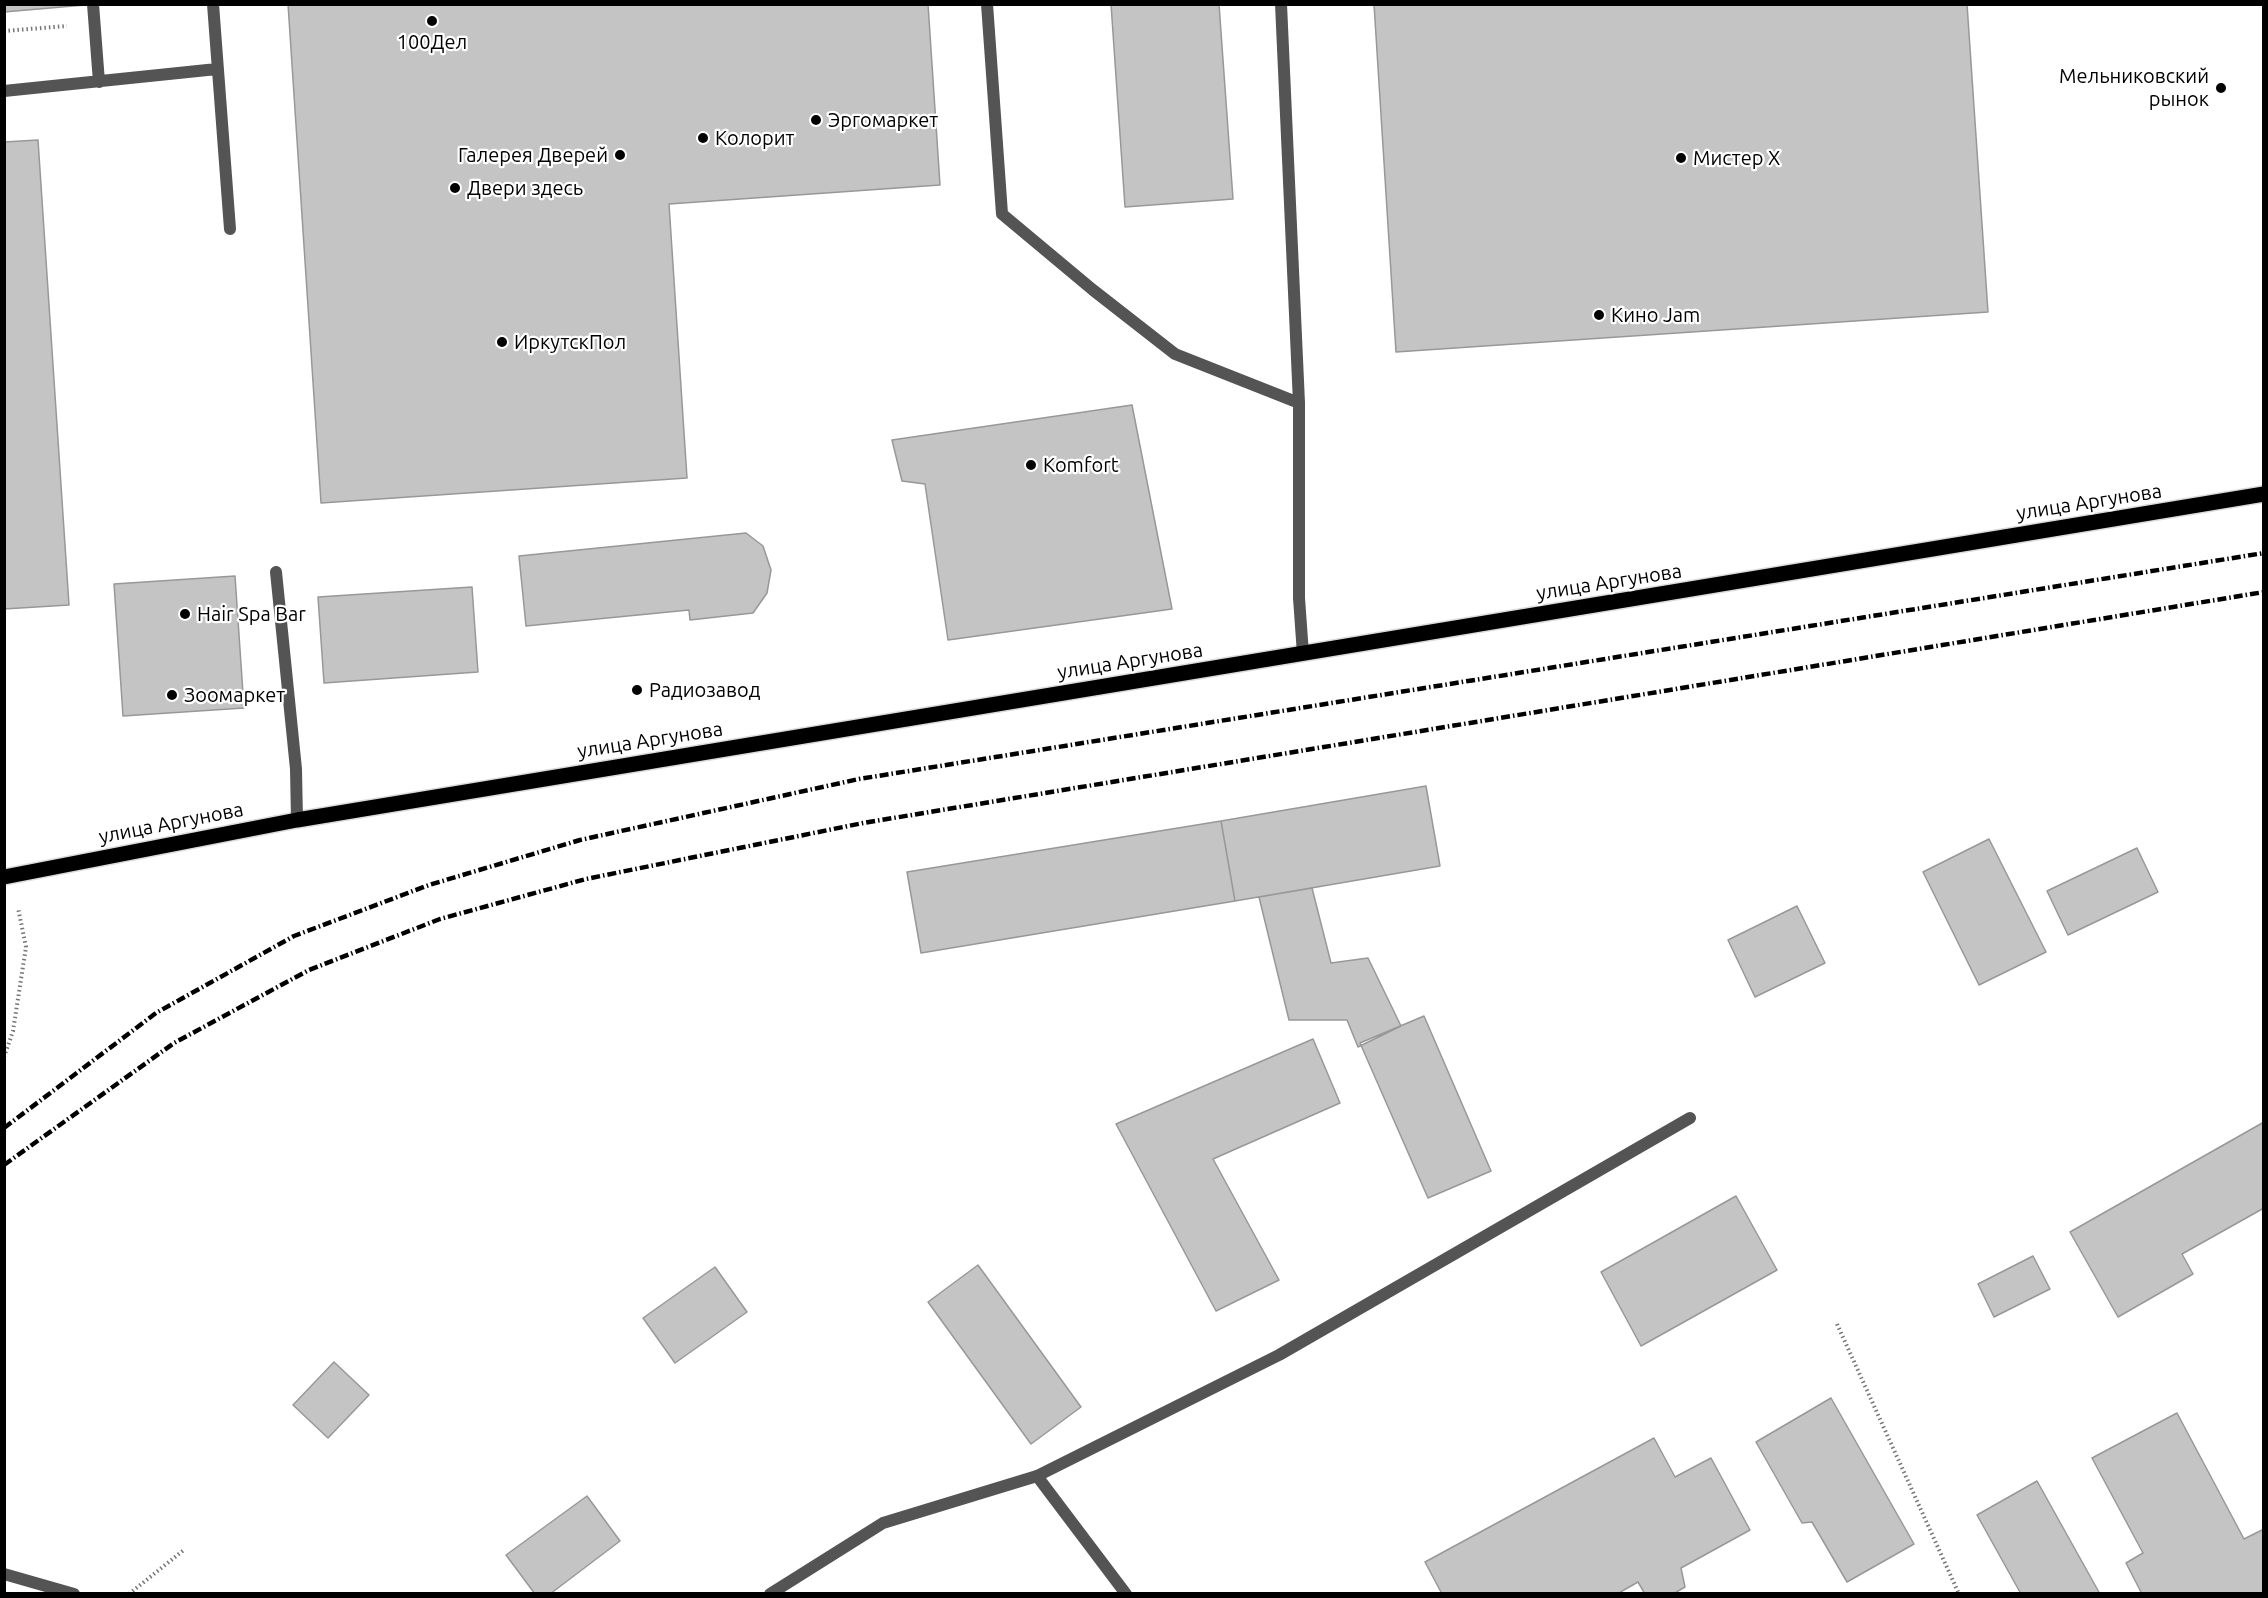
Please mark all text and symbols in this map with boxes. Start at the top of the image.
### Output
marker: 100Дел [425,14,439,28]
place label: 100Дел [397,30,467,54]
place label: Мельниковский рынок [2059,64,2209,111]
marker: Мельниковский рынок [2214,81,2228,95]
place label: Эргомаркет [828,108,938,132]
marker: Эргомаркет [809,113,823,127]
place label: Колорит [715,126,794,150]
marker: Колорит [696,131,710,145]
place label: Галерея Дверей [458,143,608,167]
place label: Мистер Х [1693,146,1780,170]
marker: Галерея Дверей [613,148,627,162]
marker: Мистер Х [1674,151,1688,165]
place label: Двери здесь [467,176,583,200]
marker: Двери здесь [448,181,462,195]
place label: Кино Jam [1611,303,1700,327]
marker: Кино Jam [1592,308,1606,322]
place label: ИркутскПол [514,330,626,354]
marker: ИркутскПол [495,335,509,349]
place label: Komfort [1043,453,1119,477]
marker: Komfort [1024,458,1038,472]
street label: улица Аргунова [2015,479,2163,525]
street label: улица Аргунова [1535,559,1683,605]
place label: Hair Spa Bar [197,602,306,626]
marker: Hair Spa Bar [178,607,192,621]
street label: улица Аргунова [1056,638,1204,684]
place label: Радиозавод [649,678,760,702]
place label: Зоомаркет [184,683,285,707]
marker: Радиозавод [630,683,644,697]
marker: Зоомаркет [165,688,179,702]
street label: улица Аргунова [576,717,724,763]
street label: улица Аргунова [97,797,245,849]

